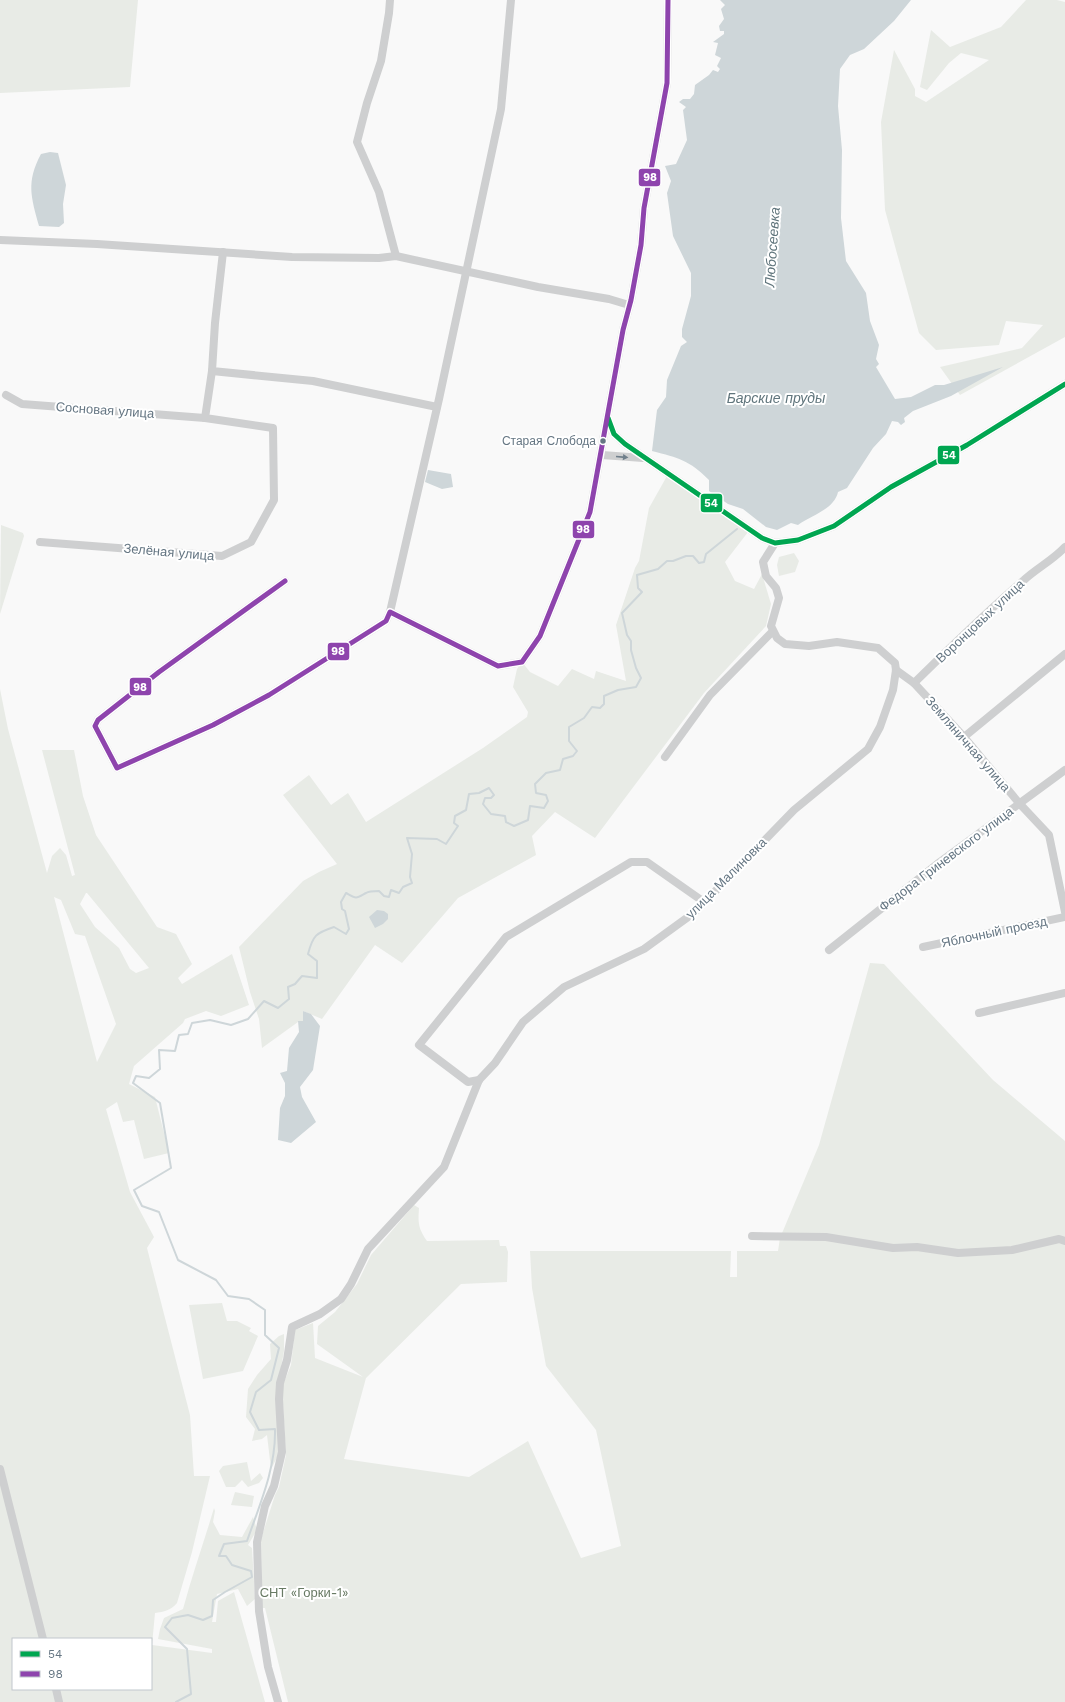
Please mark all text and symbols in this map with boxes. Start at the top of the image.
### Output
line badge: 98 [638,168,661,187]
text: 98 [643,171,657,184]
water label: Любосеевка [761,206,783,288]
water label: Барские пруды [727,390,826,406]
street label: Сосновая улица [55,399,156,421]
place label: Старая Слобода [502,434,596,448]
marker: Старая Слобода [598,436,608,446]
line badge: 54 [937,445,960,465]
text: 54 [942,449,956,462]
one-way arrow [616,453,628,460]
line badge: 54 [700,493,723,513]
text: 54 [704,497,718,510]
line badge: 98 [572,520,595,539]
text: 98 [576,523,590,536]
street label: Зелёная улица [123,541,216,564]
street label: Воронцовых улица [933,576,1028,666]
line badge: 98 [327,642,350,661]
text: 98 [331,645,345,658]
line badge: 98 [129,677,152,696]
text: 98 [133,681,147,694]
street label: Земляничная улица [922,693,1014,795]
street label: Федора Гриневского улица [876,803,1017,914]
street label: улица Малиновка [683,834,770,921]
street label: Яблочный проезд [940,913,1049,951]
park label: СНТ «Горки-1» [260,1585,348,1600]
legend [12,1638,152,1690]
text: 54 [48,1647,62,1661]
text: 98 [48,1667,63,1681]

